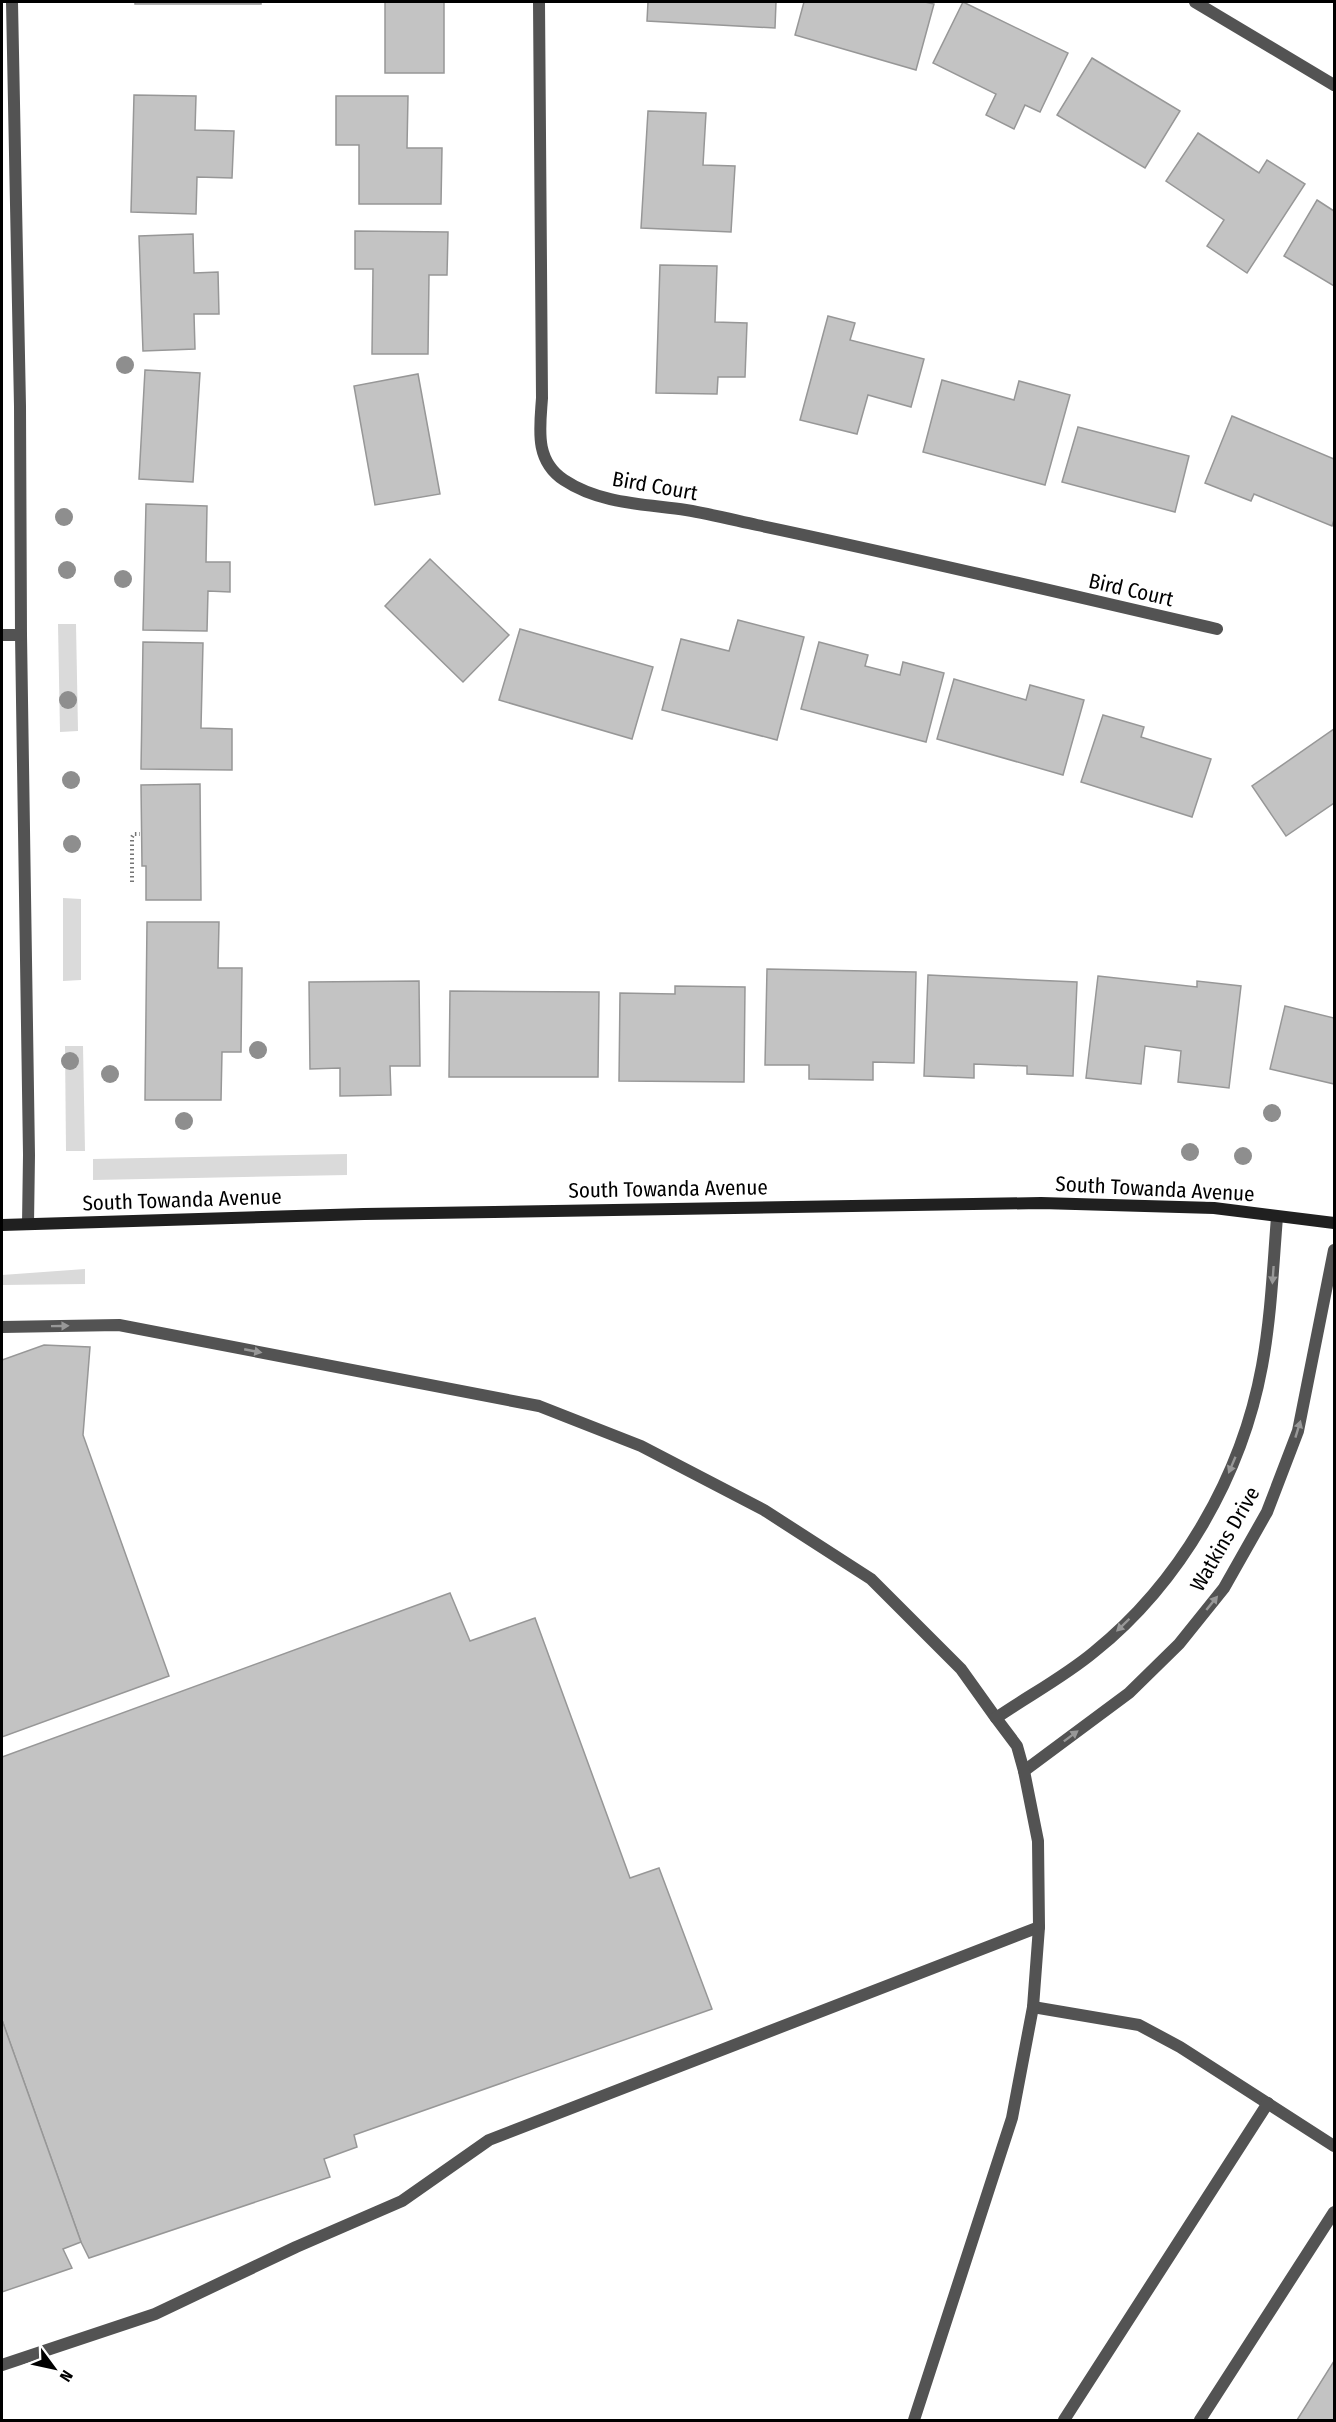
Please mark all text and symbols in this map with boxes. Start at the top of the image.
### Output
street label: Bird Court [610,466,700,506]
street label: Bird Court [1086,568,1176,612]
street label: South Towanda Avenue [1055,1171,1255,1207]
street label: South Towanda Avenue [568,1174,768,1204]
street label: South Towanda Avenue [82,1184,282,1216]
one-way arrow [1268,1266,1277,1285]
one-way arrow [50,1321,69,1331]
one-way arrow [243,1347,262,1356]
one-way arrow [1294,1420,1303,1438]
one-way arrow [1227,1456,1237,1474]
street label: Watkins Drive [1185,1482,1265,1596]
one-way arrow [1206,1595,1219,1611]
one-way arrow [1116,1617,1130,1631]
one-way arrow [1063,1730,1079,1742]
north arrow [24,2338,84,2398]
text: N [56,2367,77,2385]

